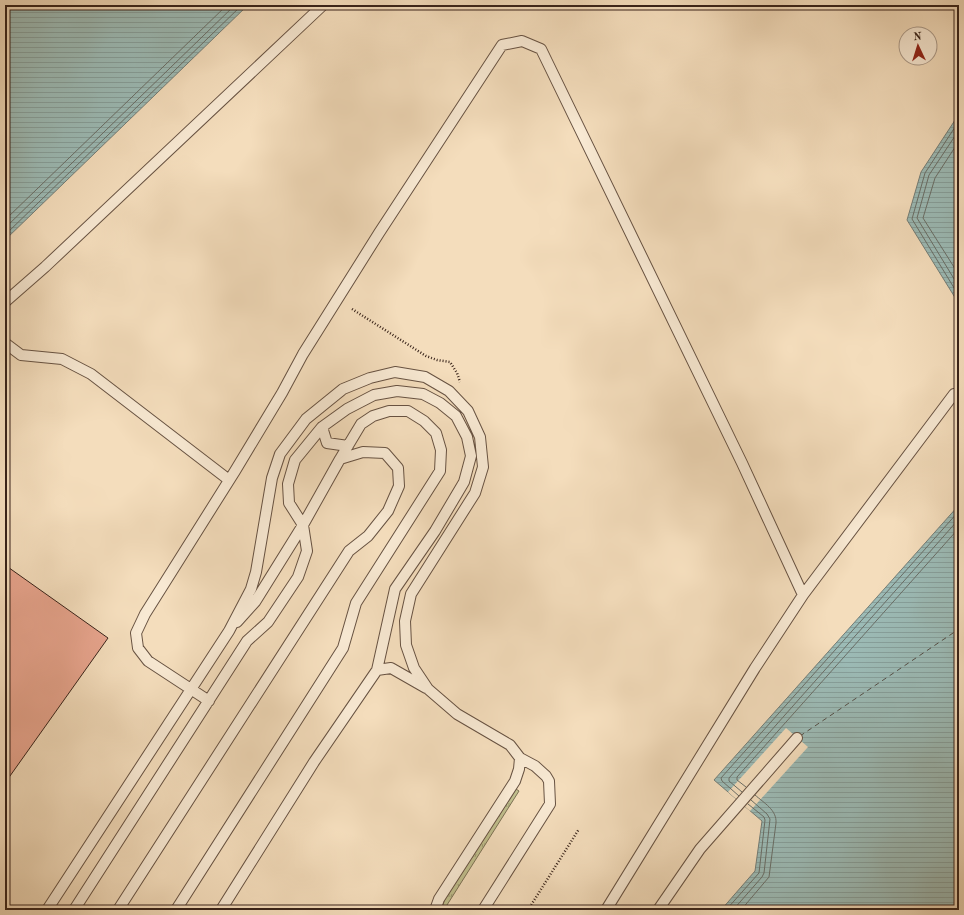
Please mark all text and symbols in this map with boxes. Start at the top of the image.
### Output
north arrow [898,26,938,66]
text: N [913,32,923,43]

